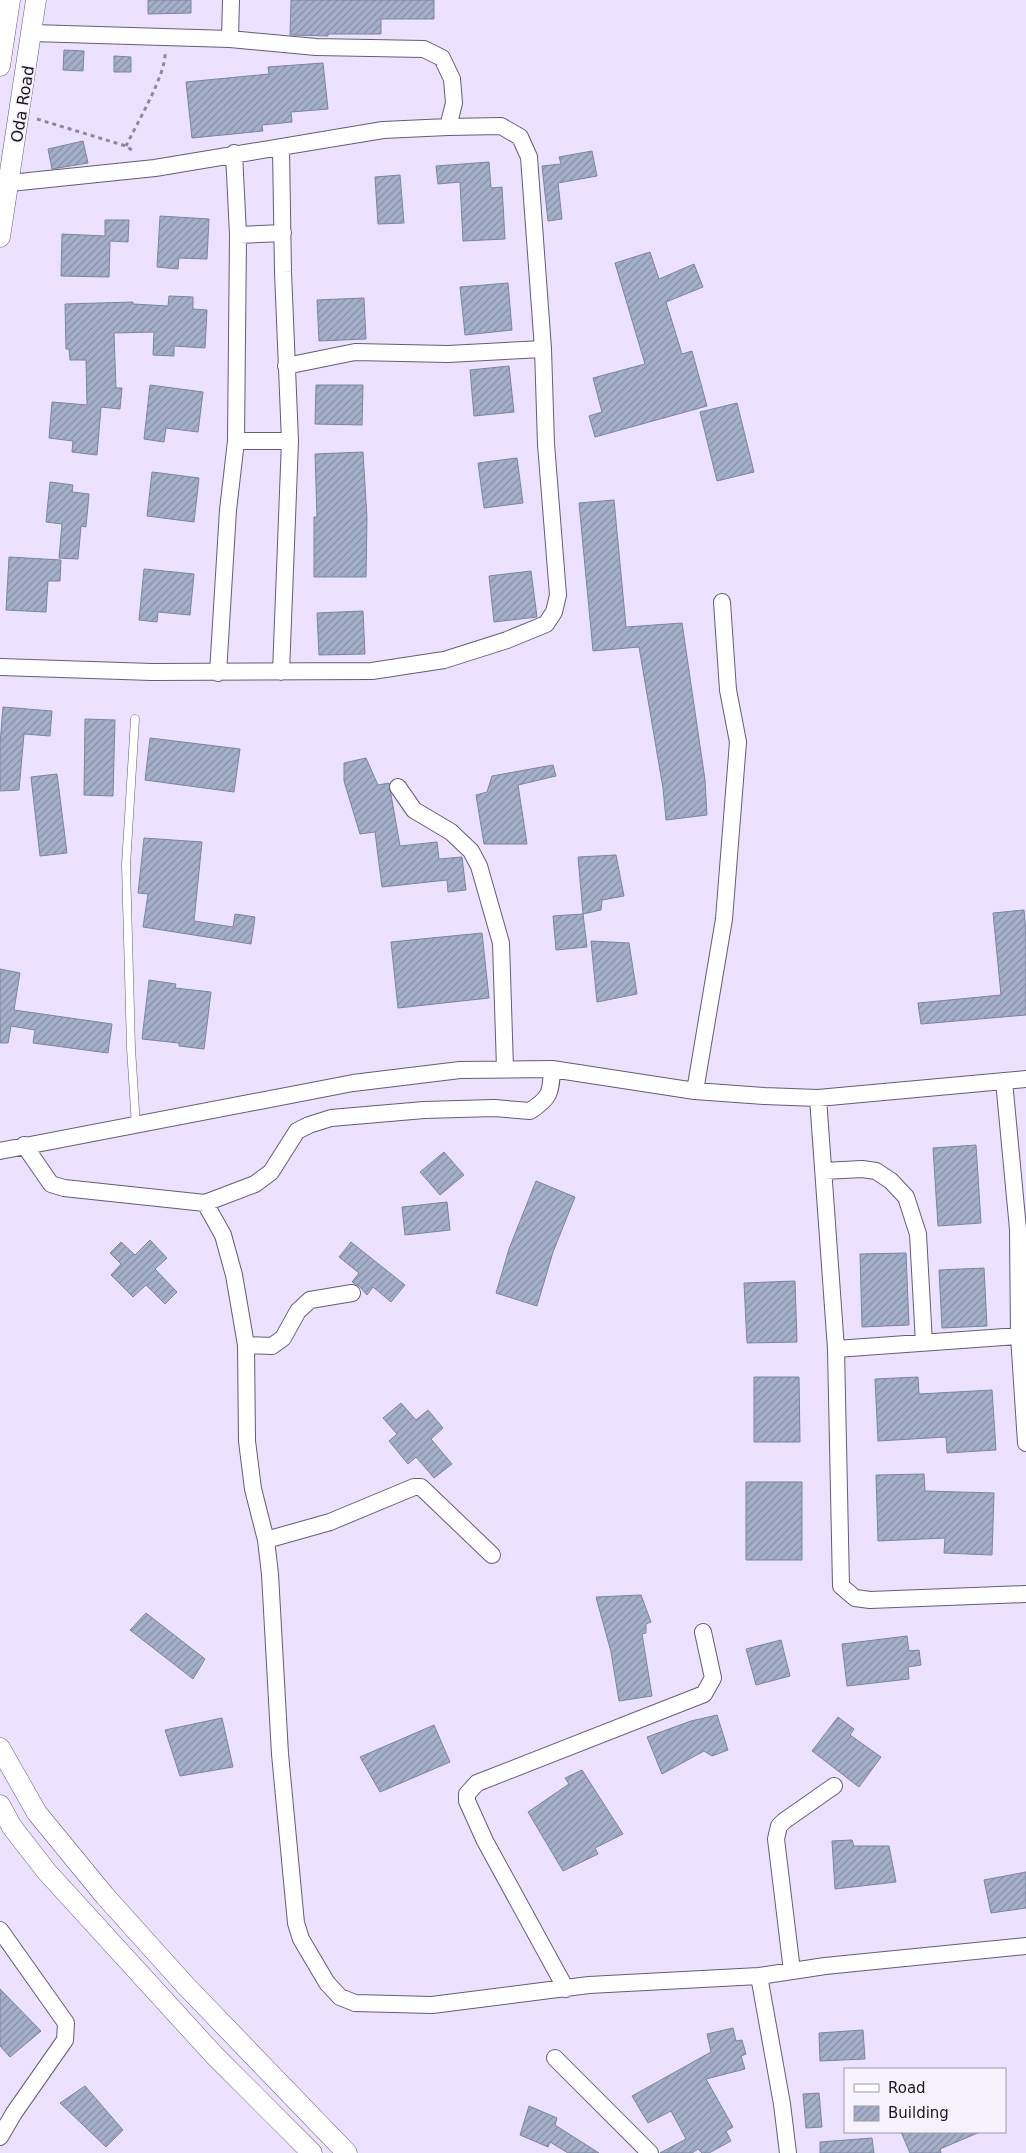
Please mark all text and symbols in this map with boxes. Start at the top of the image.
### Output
street label: Oda Road [7,64,38,144]
legend [844,2068,1006,2133]
text: Road [888,2079,926,2097]
text: Building [888,2104,949,2122]

